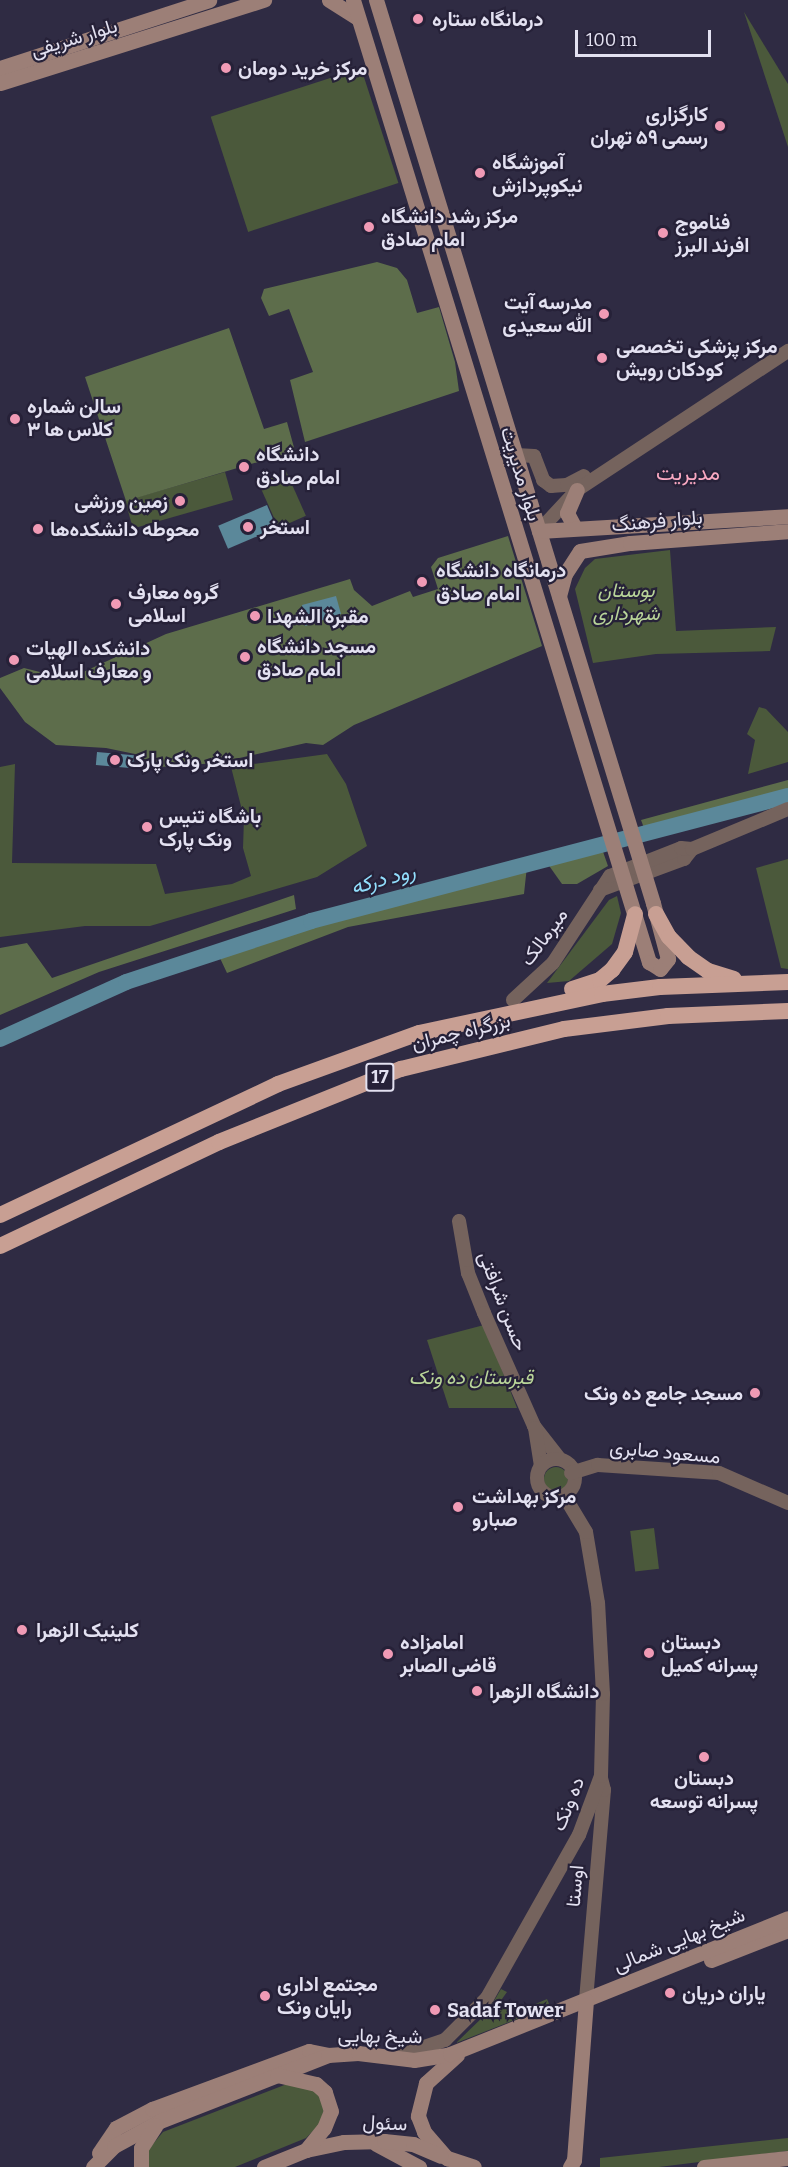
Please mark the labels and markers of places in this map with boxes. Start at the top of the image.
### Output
place label: درمانگاه ستاره [432,7,543,31]
marker: درمانگاه ستاره [409,10,427,28]
place label: مرکز خرید دومان [238,56,367,80]
marker: مرکز خرید دومان [219,61,233,75]
place label: کارگزاری رسمی ۵۹ تهران [590,102,708,149]
marker: کارگزاری رسمی ۵۹ تهران [713,119,727,133]
place label: آموزشگاه نیکوپردازش [492,150,583,197]
marker: آموزشگاه نیکوپردازش [473,166,487,180]
place label: مرکز رشد دانشگاه امام صادق [381,204,518,251]
place label: فناموج افرند البرز [675,210,749,257]
marker: مرکز رشد دانشگاه امام صادق [362,220,376,234]
marker: فناموج افرند البرز [656,226,670,240]
place label: مدرسه آیت الله سعیدی [502,290,592,337]
marker: مدرسه آیت الله سعیدی [597,307,611,321]
place label: مرکز پزشکی تخصصی کودکان رویش [616,334,777,381]
marker: مرکز پزشکی تخصصی کودکان رویش [593,349,611,367]
place label: سالن شماره ۳ کلاس ها [27,395,121,442]
marker: سالن شماره ۳ کلاس ها [8,412,22,426]
place label: دانشگاه امام صادق [256,443,340,490]
marker: دانشگاه امام صادق [237,460,251,474]
place label: زمین ورزشی [74,489,168,513]
marker: زمین ورزشی [173,494,187,508]
place label: استخر [260,515,310,539]
place label: محوطه دانشکده‌ها [50,517,199,541]
marker: استخر [241,520,255,534]
marker: محوطه دانشکده‌ها [31,522,45,536]
place label: درمانگاه دانشگاه امام صادق [436,558,566,605]
marker: درمانگاه دانشگاه امام صادق [413,573,431,591]
place label: گروه معارف اسلامی [128,580,219,627]
marker: گروه معارف اسلامی [109,597,123,611]
place label: مقبرة الشهدا [267,604,368,628]
marker: مقبرة الشهدا [248,609,262,623]
place label: مسجد دانشگاه امام صادق [257,634,376,681]
place label: دانشکده الهیات و معارف اسلامی [26,636,152,683]
marker: مسجد دانشگاه امام صادق [238,650,252,664]
marker: دانشکده الهیات و معارف اسلامی [7,653,21,667]
place label: استخر ونک پارک [127,748,254,772]
marker: استخر ونک پارک [108,753,122,767]
place label: باشگاه تنیس ونک پارک [159,804,261,851]
marker: باشگاه تنیس ونک پارک [140,820,154,834]
place label: مسجد جامع ده ونک [584,1381,743,1405]
marker: مسجد جامع ده ونک [748,1386,762,1400]
place label: مرکز بهداشت صبارو [472,1484,576,1531]
marker: مرکز بهداشت صبارو [449,1498,467,1516]
place label: کلینیک الزهرا [36,1618,139,1642]
marker: کلینیک الزهرا [13,1621,31,1639]
place label: امامزاده قاضی الصابر [400,1630,496,1677]
place label: دبستان پسرانه كميل [661,1630,758,1677]
marker: دبستان پسرانه كميل [642,1646,656,1660]
marker: امامزاده قاضی الصابر [381,1647,395,1661]
place label: دانشگاه الزهرا [489,1679,599,1703]
marker: دانشگاه الزهرا [470,1684,484,1698]
marker: دبستان پسرانه توسعه [697,1750,711,1764]
place label: دبستان پسرانه توسعه [650,1766,758,1813]
place label: مجتمع اداری رایان ونک [277,1972,378,2019]
place label: یاران دریان [682,1981,766,2005]
marker: یاران دریان [663,1986,677,2000]
marker: مجتمع اداری رایان ونک [258,1989,272,2003]
place label: Sadaf Tower [447,1998,564,2022]
marker: Sadaf Tower [428,2003,442,2017]

